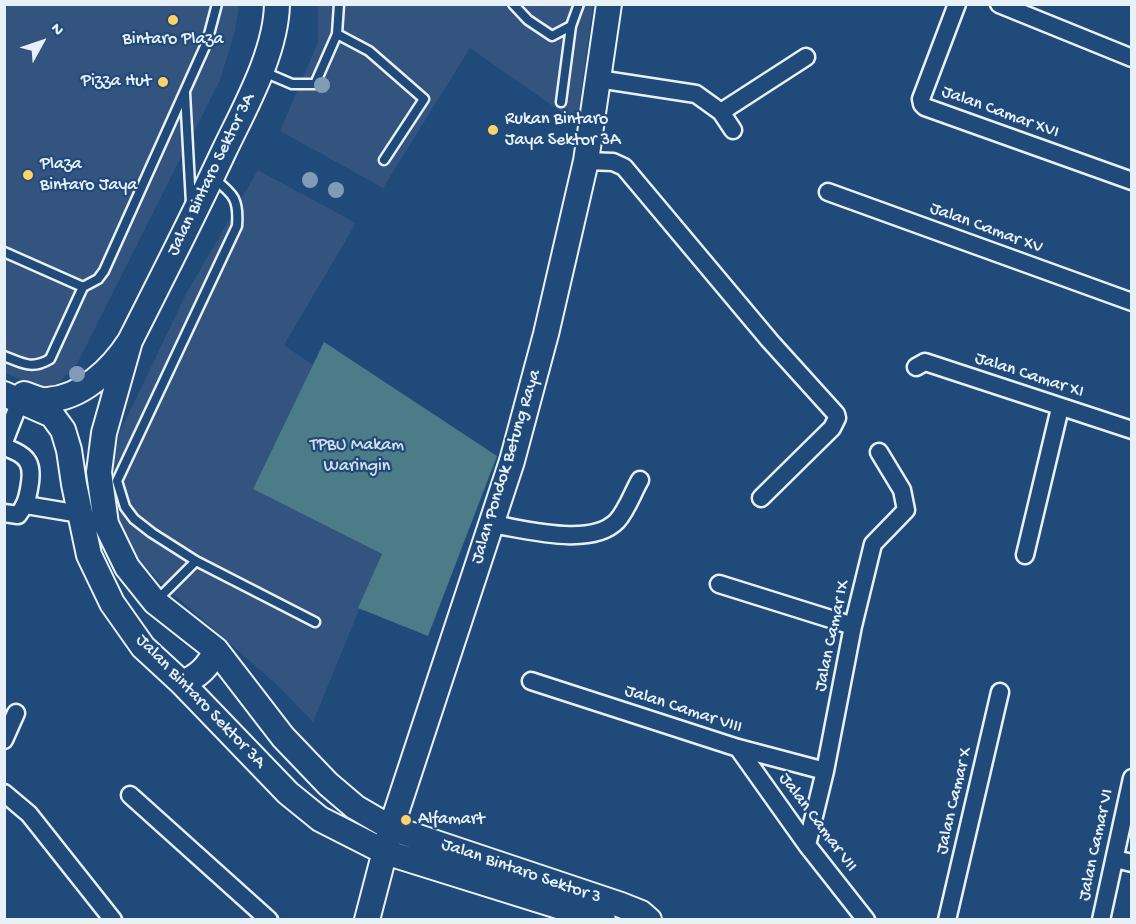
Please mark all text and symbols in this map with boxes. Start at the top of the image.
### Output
north arrow [12,12,72,72]
marker: Bintaro Plaza [166,13,180,27]
text: N [46,20,67,40]
place label: Bintaro Plaza [123,29,223,51]
place label: Pizza Hut [81,71,151,93]
marker: Pizza Hut [156,75,170,89]
street label: Jalan Camar XVI [938,82,1062,144]
street label: Jalan Bintaro Sektor 3A [163,90,261,260]
place label: Rukan Bintaro Jaya Sektor 3A [505,109,621,152]
marker: Rukan Bintaro Jaya Sektor 3A [486,123,500,137]
place label: Plaza Bintaro Jaya [40,154,137,196]
marker: Plaza Bintaro Jaya [21,168,35,182]
street label: Jalan Camar XV [926,199,1046,259]
street label: Jalan Camar XI [972,348,1086,404]
street label: Jalan Pondok Betung Raya [467,367,547,567]
park label: TPBU Makam Waringin [310,435,404,478]
street label: Jalan Camar IX [811,578,855,694]
street label: Jalan Bintaro Sektor 3A [130,630,270,774]
street label: Jalan Camar VIII [621,681,745,739]
street label: Jalan Camar X [932,745,978,857]
street label: Jalan Camar VII [773,769,861,877]
street label: Jalan Camar VI [1075,787,1119,903]
place label: Alfamart [418,809,485,831]
marker: Alfamart [399,813,413,827]
street label: Jalan Bintaro Sektor 3 [438,835,604,909]

